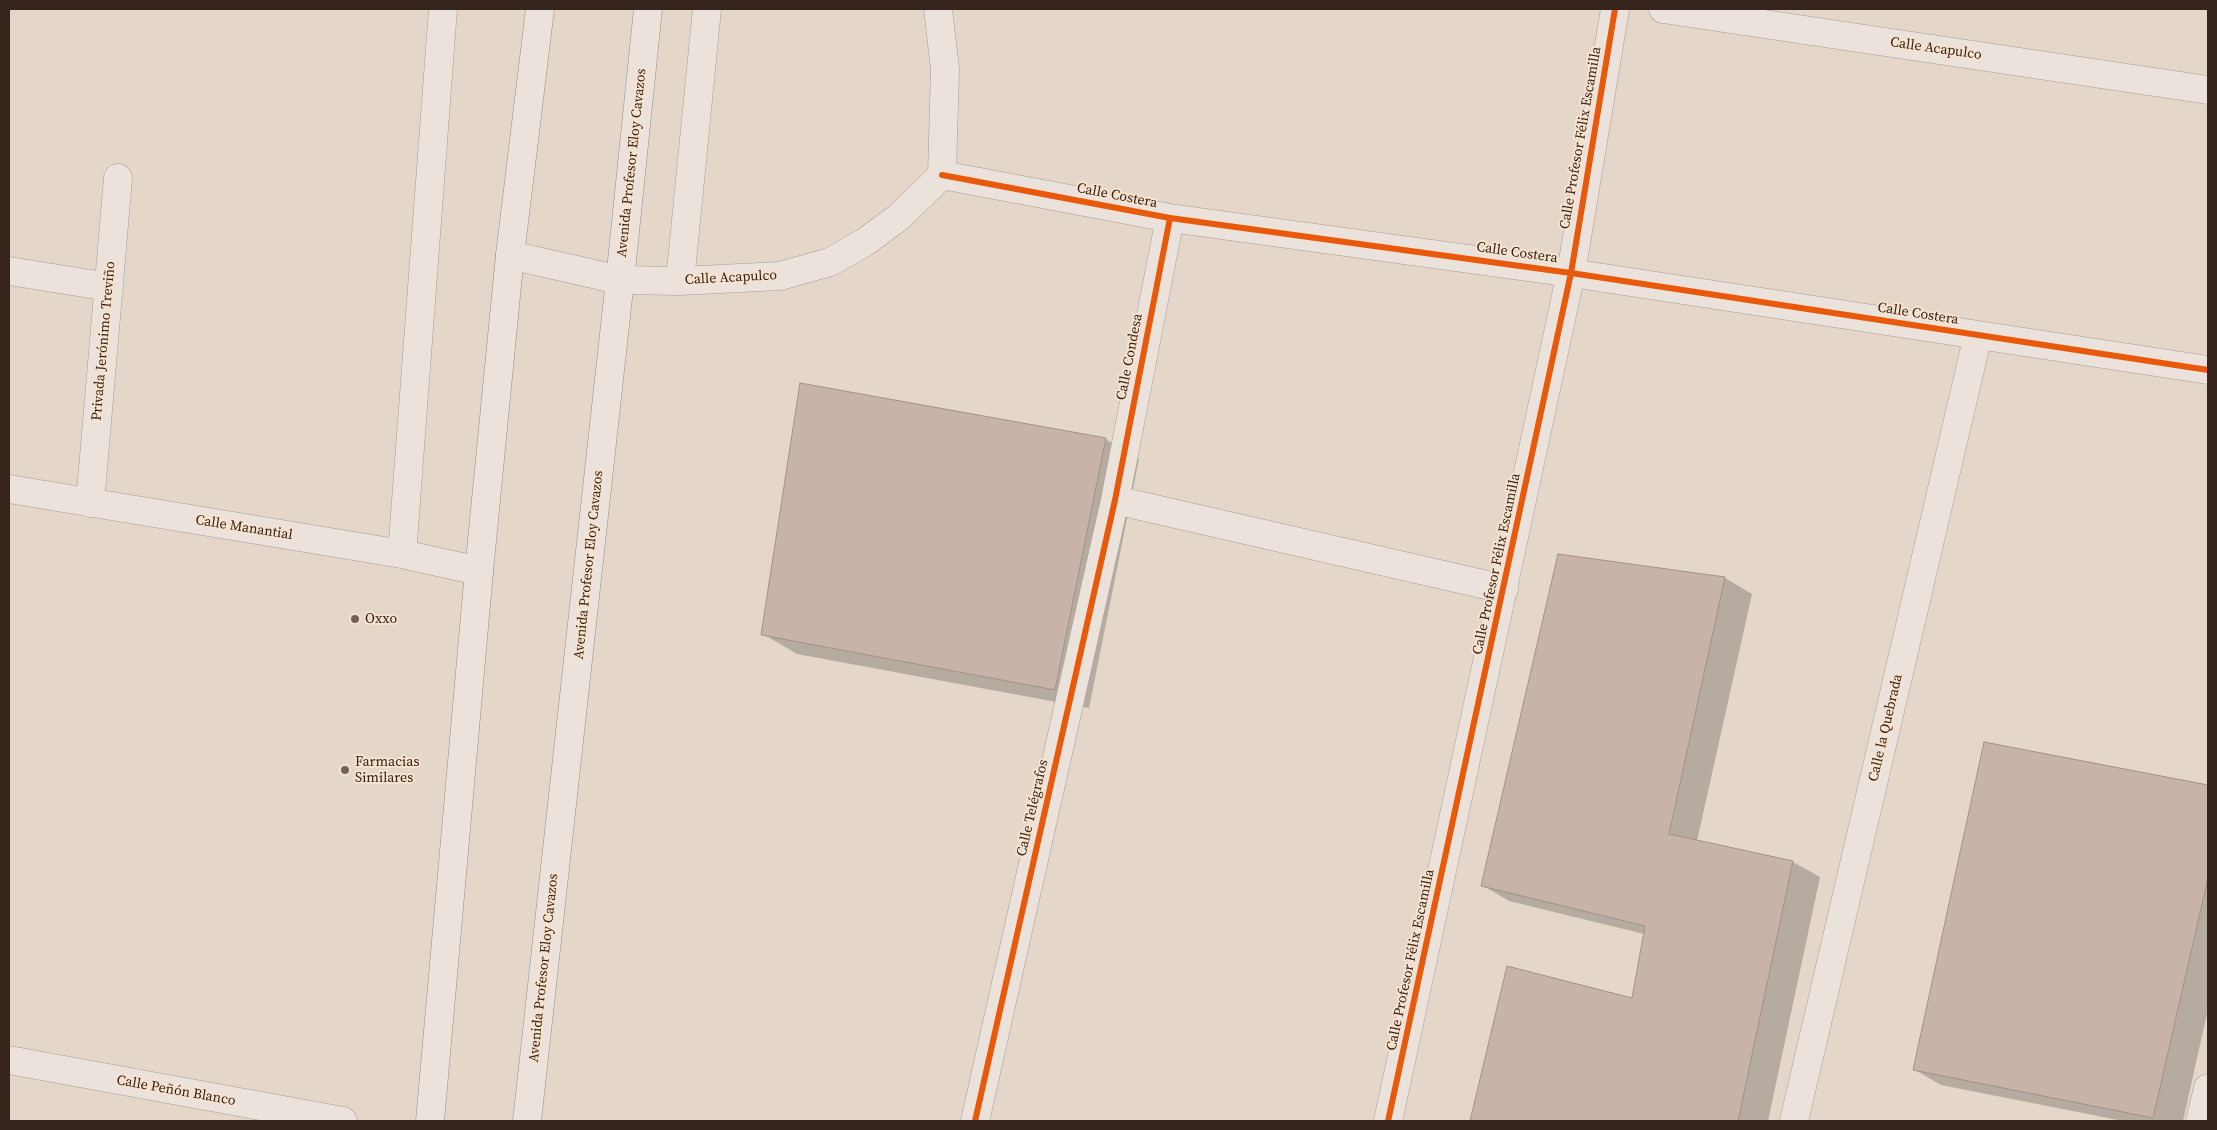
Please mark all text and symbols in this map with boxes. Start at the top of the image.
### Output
street label: Calle Acapulco [1889,34,1983,64]
street label: Calle Profesor Félix Escamilla [1557,45,1605,231]
street label: Avenida Profesor Eloy Cavazos [614,68,650,258]
street label: Calle Costera [1075,180,1159,212]
street label: Calle Costera [1475,239,1559,267]
street label: Privada Jerónimo Treviño [89,260,119,422]
street label: Calle Acapulco [684,267,778,289]
street label: Calle Costera [1876,299,1960,329]
street label: Calle Condesa [1113,312,1147,402]
street label: Avenida Profesor Eloy Cavazos [571,470,607,660]
street label: Calle Profesor Félix Escamilla [1470,472,1524,656]
street label: Calle Manantial [194,512,294,544]
place label: Oxxo [365,611,397,627]
marker: Oxxo [349,613,361,625]
street label: Calle la Quebrada [1865,673,1907,783]
place label: Farmacias Similares [355,754,419,786]
street label: Calle Telégrafos [1014,758,1052,858]
marker: Farmacias Similares [339,764,351,776]
street label: Calle Profesor Félix Escamilla [1384,868,1438,1052]
street label: Avenida Profesor Eloy Cavazos [526,873,562,1063]
street label: Calle Peñón Blanco [115,1072,237,1110]

